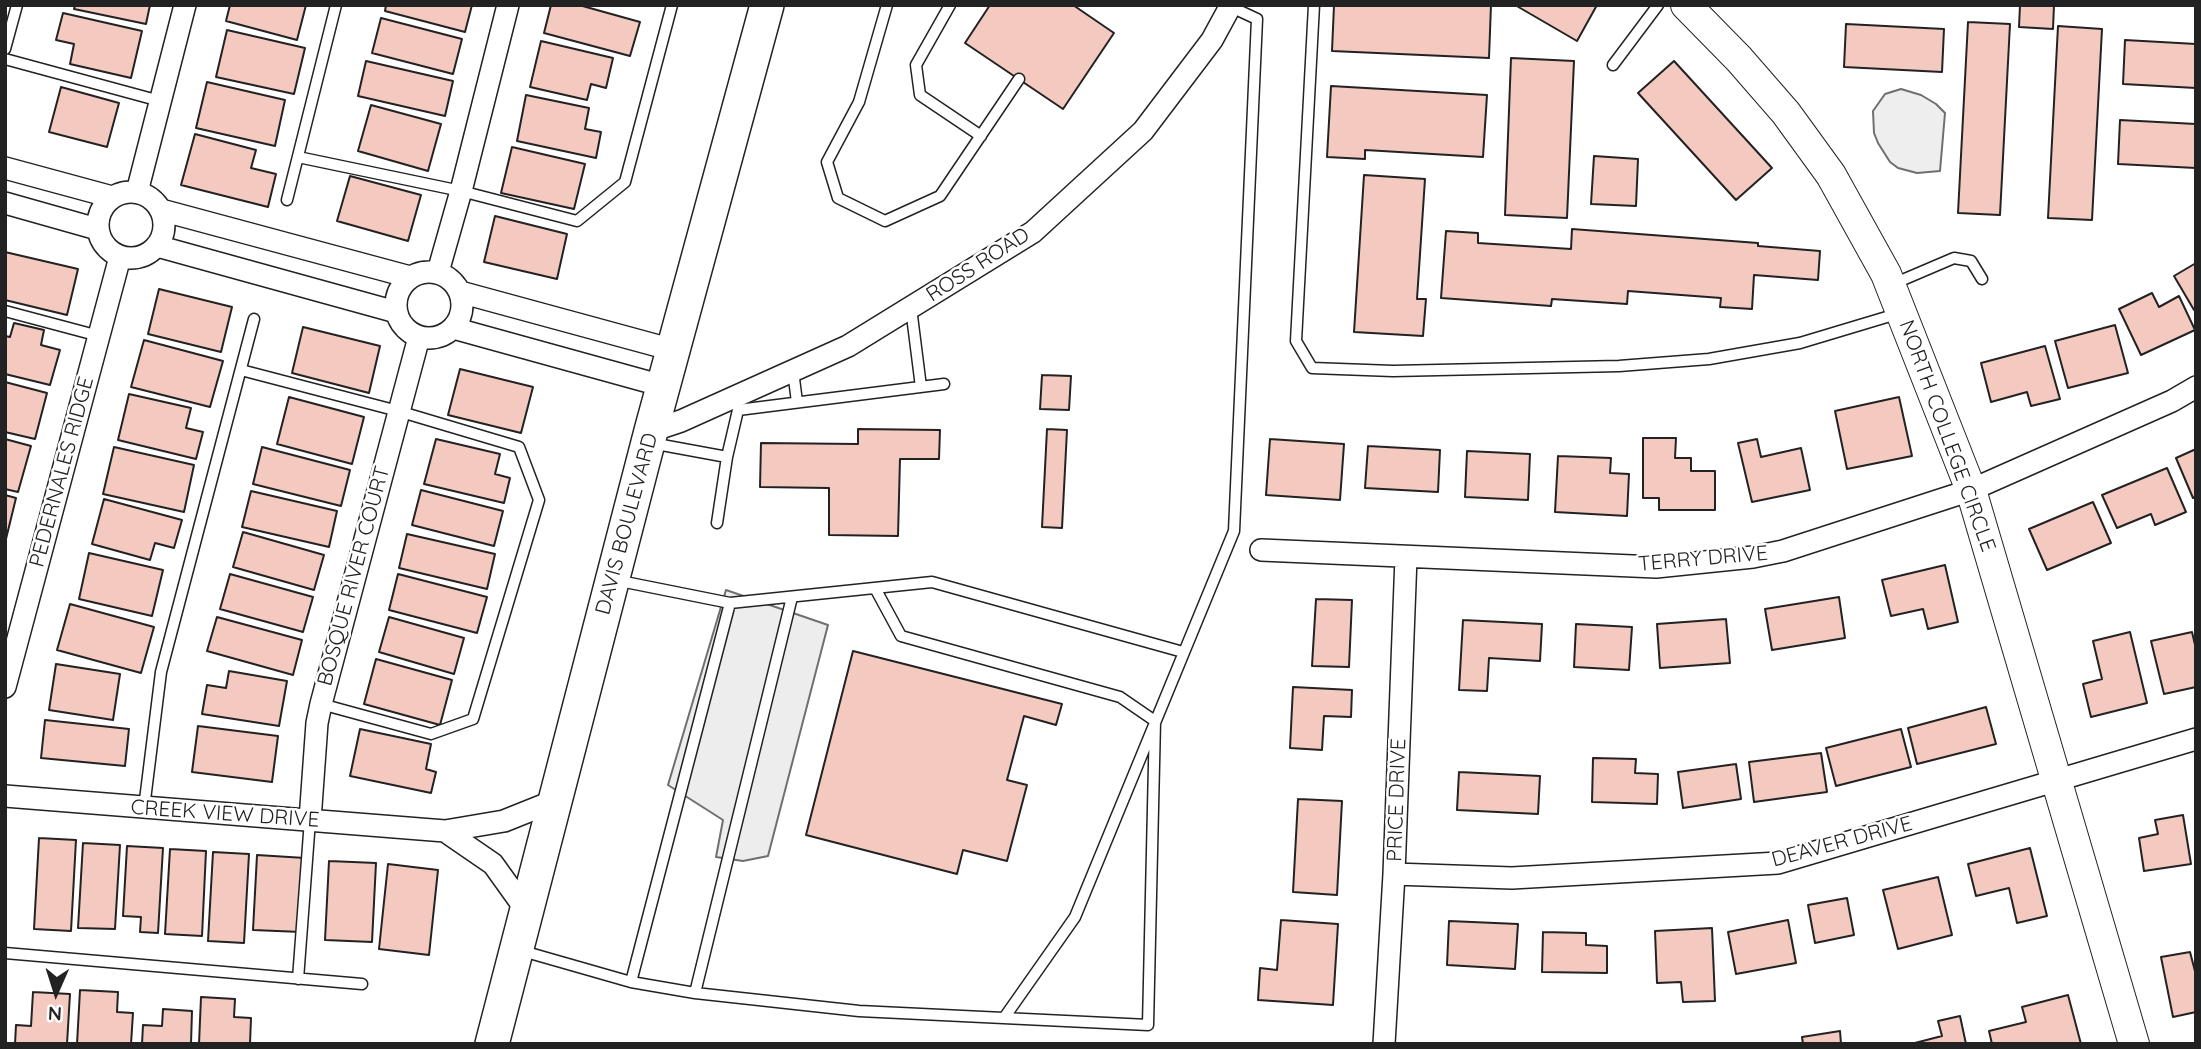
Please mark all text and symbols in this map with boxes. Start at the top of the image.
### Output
street label: ROSS ROAD [922,222,1034,308]
street label: NORTH COLLEGE CIRCLE [1893,317,2001,555]
street label: PEDERNALES RIDGE [24,374,100,570]
street label: DAVIS BOULEVARD [591,430,663,618]
street label: BOSQUE RIVER COURT [312,463,396,689]
street label: TERRY DRIVE [1637,541,1769,577]
street label: PRICE DRIVE [1382,738,1412,862]
street label: CREEK VIEW DRIVE [130,795,320,833]
street label: DEAVER DRIVE [1769,811,1915,873]
north arrow [21,958,91,1028]
text: N [47,1002,63,1026]

